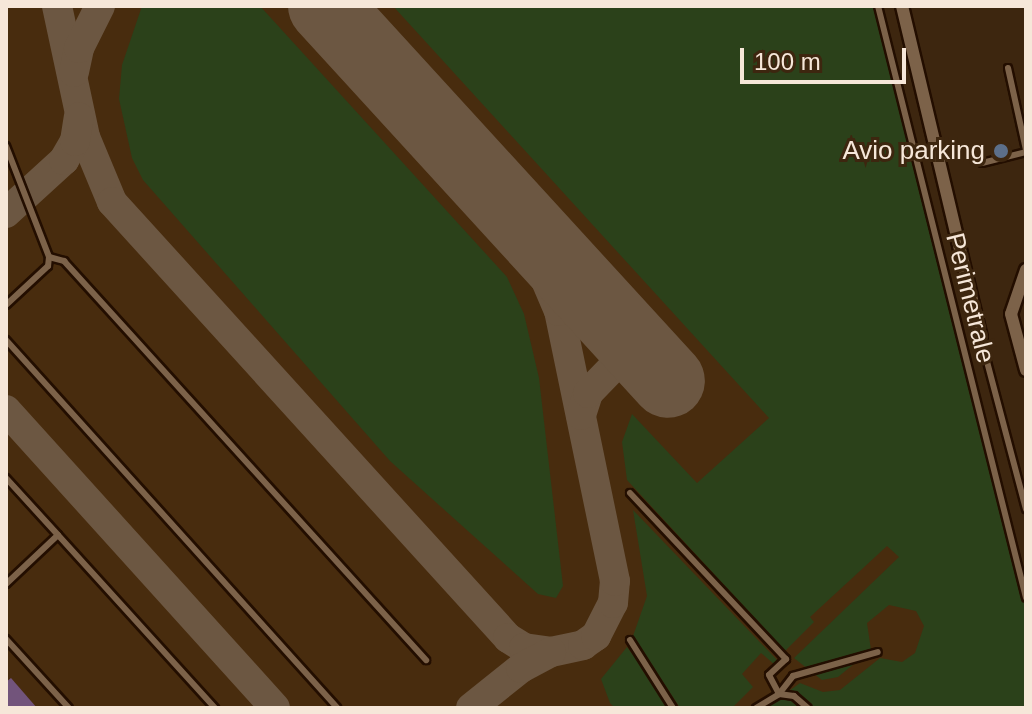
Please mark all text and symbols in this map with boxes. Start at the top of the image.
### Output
scale bar [744,32,910,82]
text: 100 m [754,48,821,75]
place label: Avio parking [842,135,985,167]
marker: Avio parking [992,142,1010,160]
street label: Perimetrale [939,230,1001,366]

